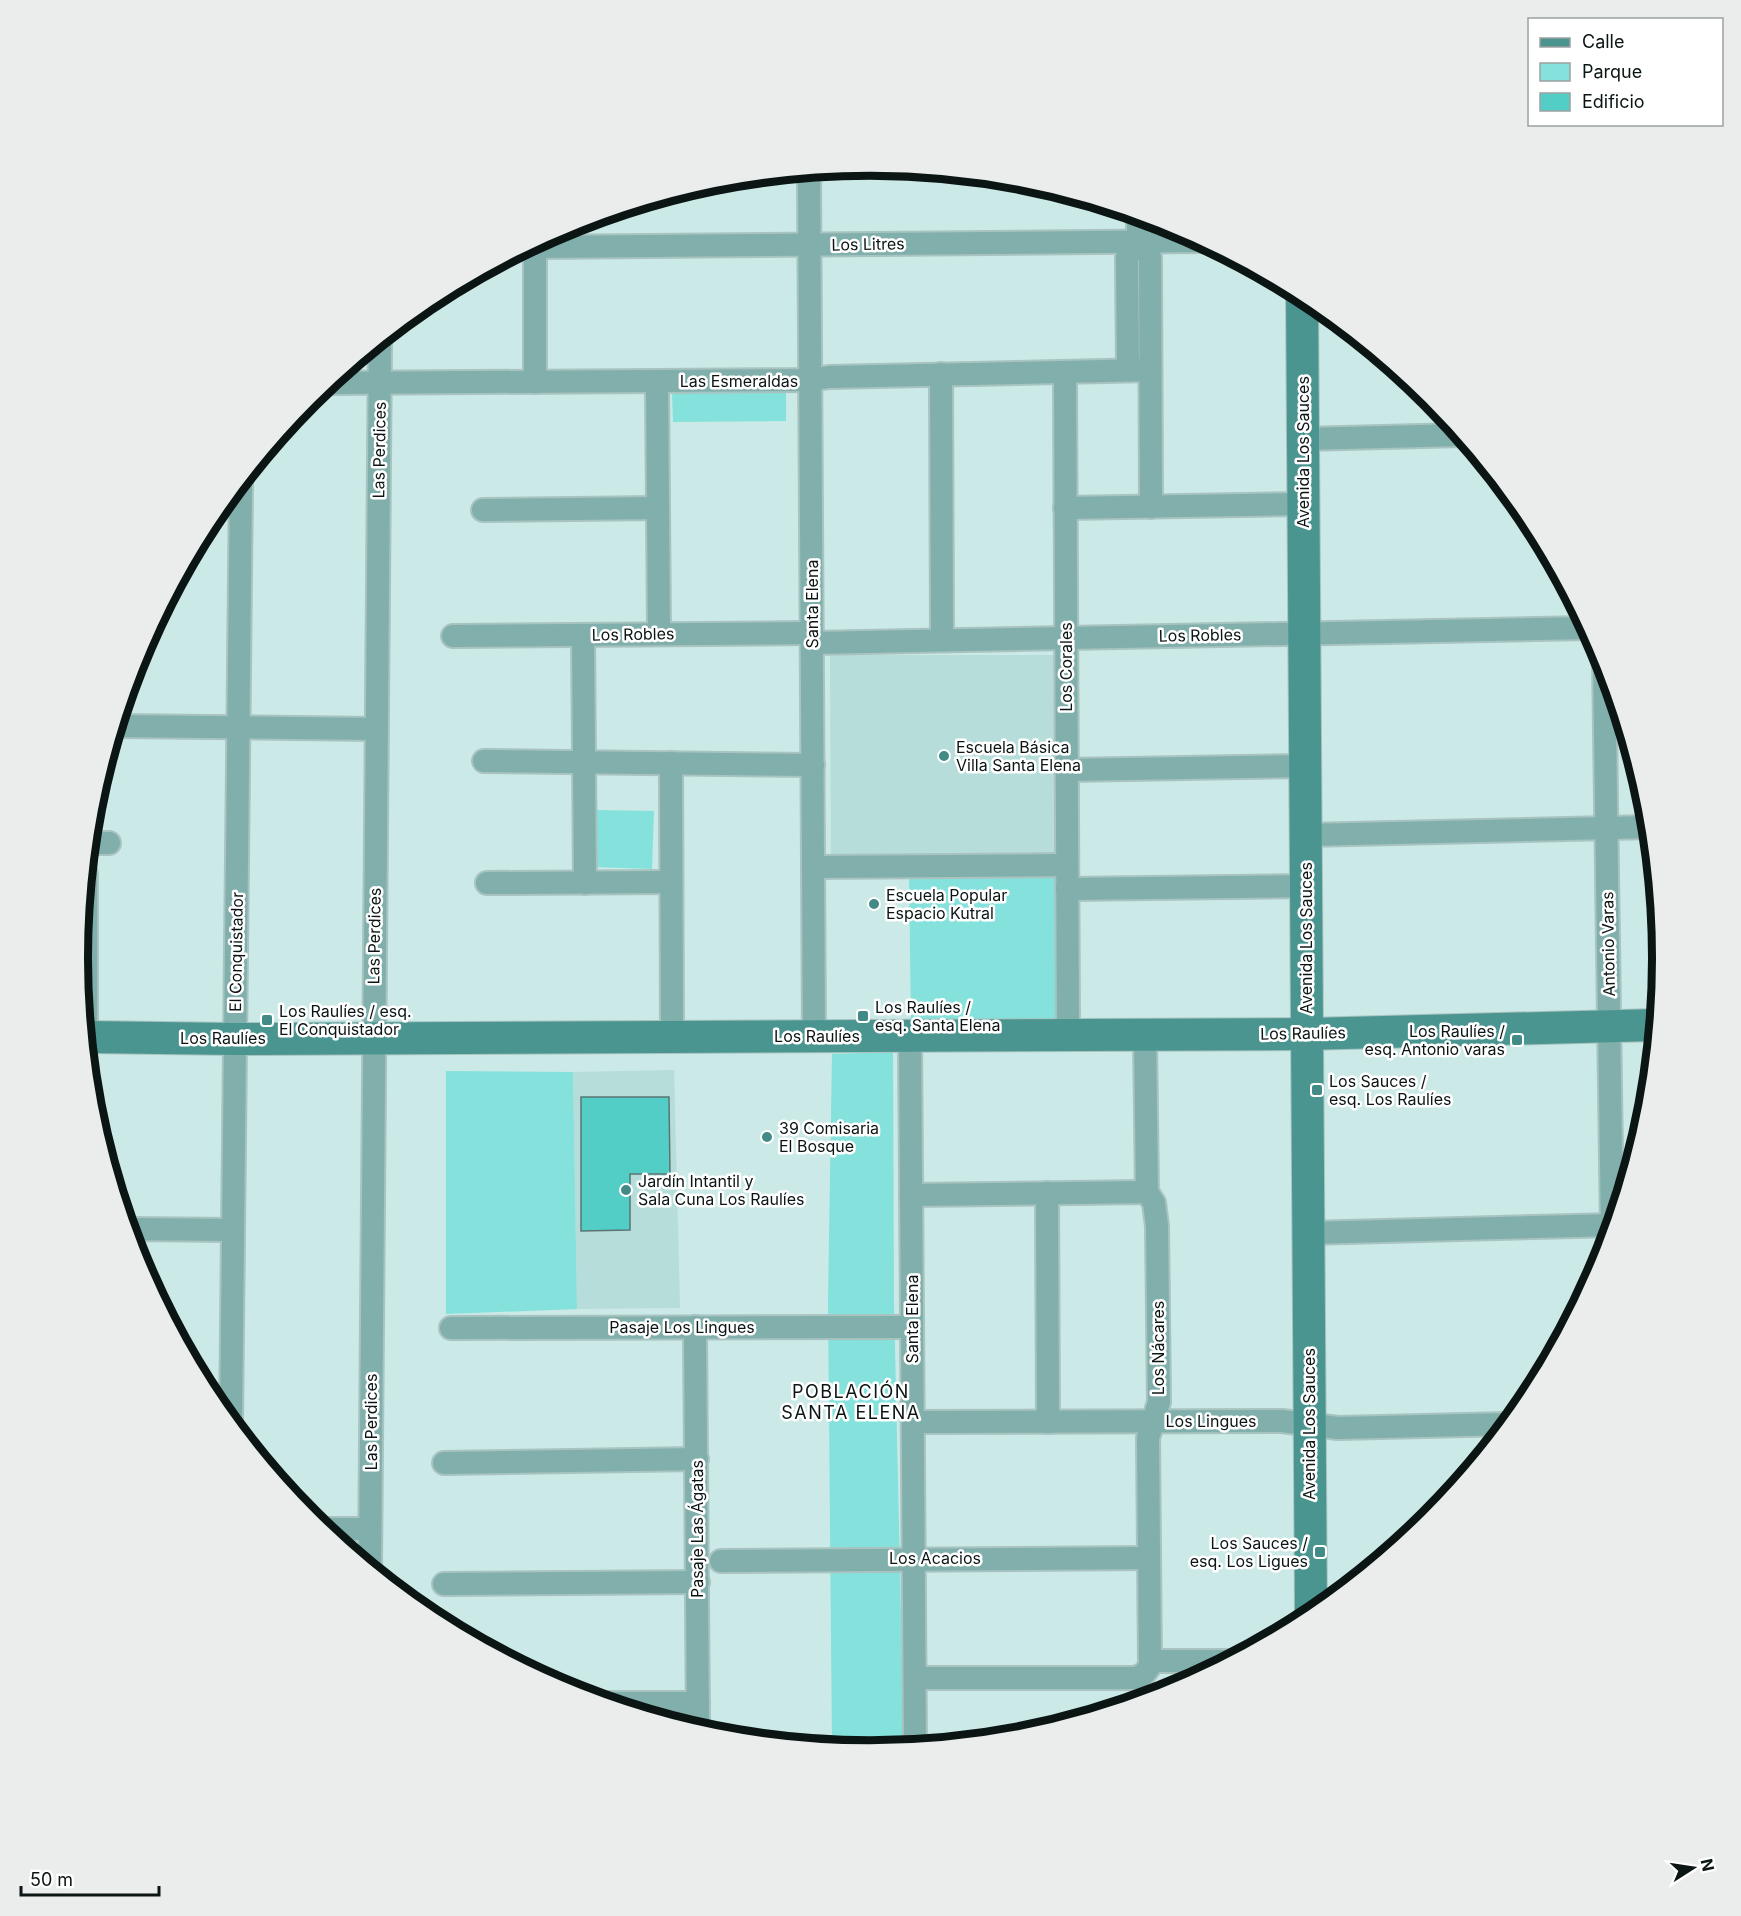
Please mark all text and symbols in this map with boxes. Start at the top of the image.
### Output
legend [1528,18,1723,126]
text: Calle [1582,31,1624,52]
text: Parque [1582,61,1642,82]
text: Edificio [1582,91,1645,112]
street label: Los Litres [831,233,905,255]
street label: Las Esmeraldas [680,371,798,391]
street label: Avenida Los Sauces [1293,376,1313,528]
street label: Las Perdices [368,401,390,499]
street label: Santa Elena [802,560,822,648]
street label: Los Corales [1056,622,1076,712]
street label: Los Robles [591,623,675,645]
street label: Los Robles [1158,624,1242,646]
place label: Escuela Básica Villa Santa Elena [956,737,1081,775]
marker: Escuela Básica Villa Santa Elena [937,749,951,763]
street label: Avenida Los Sauces [1296,862,1316,1014]
place label: Escuela Popular Espacio Kutral [886,885,1007,923]
street label: Las Perdices [363,887,385,985]
street label: Antonio Varas [1597,891,1619,997]
street label: El Conquistador [225,892,247,1012]
marker: Escuela Popular Espacio Kutral [867,897,881,911]
place label: Los Raulíes / esq. Santa Elena [875,997,1000,1035]
place label: Los Raulíes / esq. El Conquistador [279,1001,412,1039]
marker: Los Raulíes / esq. Santa Elena [856,1009,870,1023]
marker: Los Raulíes / esq. El Conquistador [260,1013,274,1027]
place label: Los Raulíes / esq. Antonio varas [1364,1021,1505,1059]
street label: Los Raulíes [1260,1022,1346,1044]
street label: Los Raulíes [774,1026,860,1046]
street label: Los Raulíes [180,1028,266,1048]
marker: Los Raulíes / esq. Antonio varas [1510,1033,1524,1047]
place label: Los Sauces / esq. Los Raulíes [1329,1071,1451,1109]
marker: Los Sauces / esq. Los Raulíes [1310,1083,1324,1097]
place label: 39 Comisaria El Bosque [779,1118,879,1156]
marker: 39 Comisaria El Bosque [760,1130,774,1144]
place label: Jardín Intantil y Sala Cuna Los Raulíes [638,1171,804,1209]
marker: Jardín Intantil y Sala Cuna Los Raulíes [619,1183,633,1197]
street label: Santa Elena [902,1275,922,1363]
street label: Los Nácares [1148,1301,1168,1395]
street label: Pasaje Los Lingues [609,1317,755,1337]
street label: Avenida Los Sauces [1299,1348,1319,1500]
street label: Las Perdices [361,1374,381,1470]
district label: POBLACIÓN SANTA ELENA [781,1380,921,1423]
street label: Los Lingues [1165,1411,1257,1431]
street label: Pasaje Las Ágatas [687,1460,707,1598]
place label: Los Sauces / esq. Los Ligues [1190,1533,1308,1571]
marker: Los Sauces / esq. Los Ligues [1313,1545,1327,1559]
street label: Los Acacios [889,1548,981,1568]
north arrow [1663,1838,1723,1898]
text: N [1697,1857,1719,1873]
scale bar [21,1859,159,1897]
text: 50 m [30,1869,73,1890]

